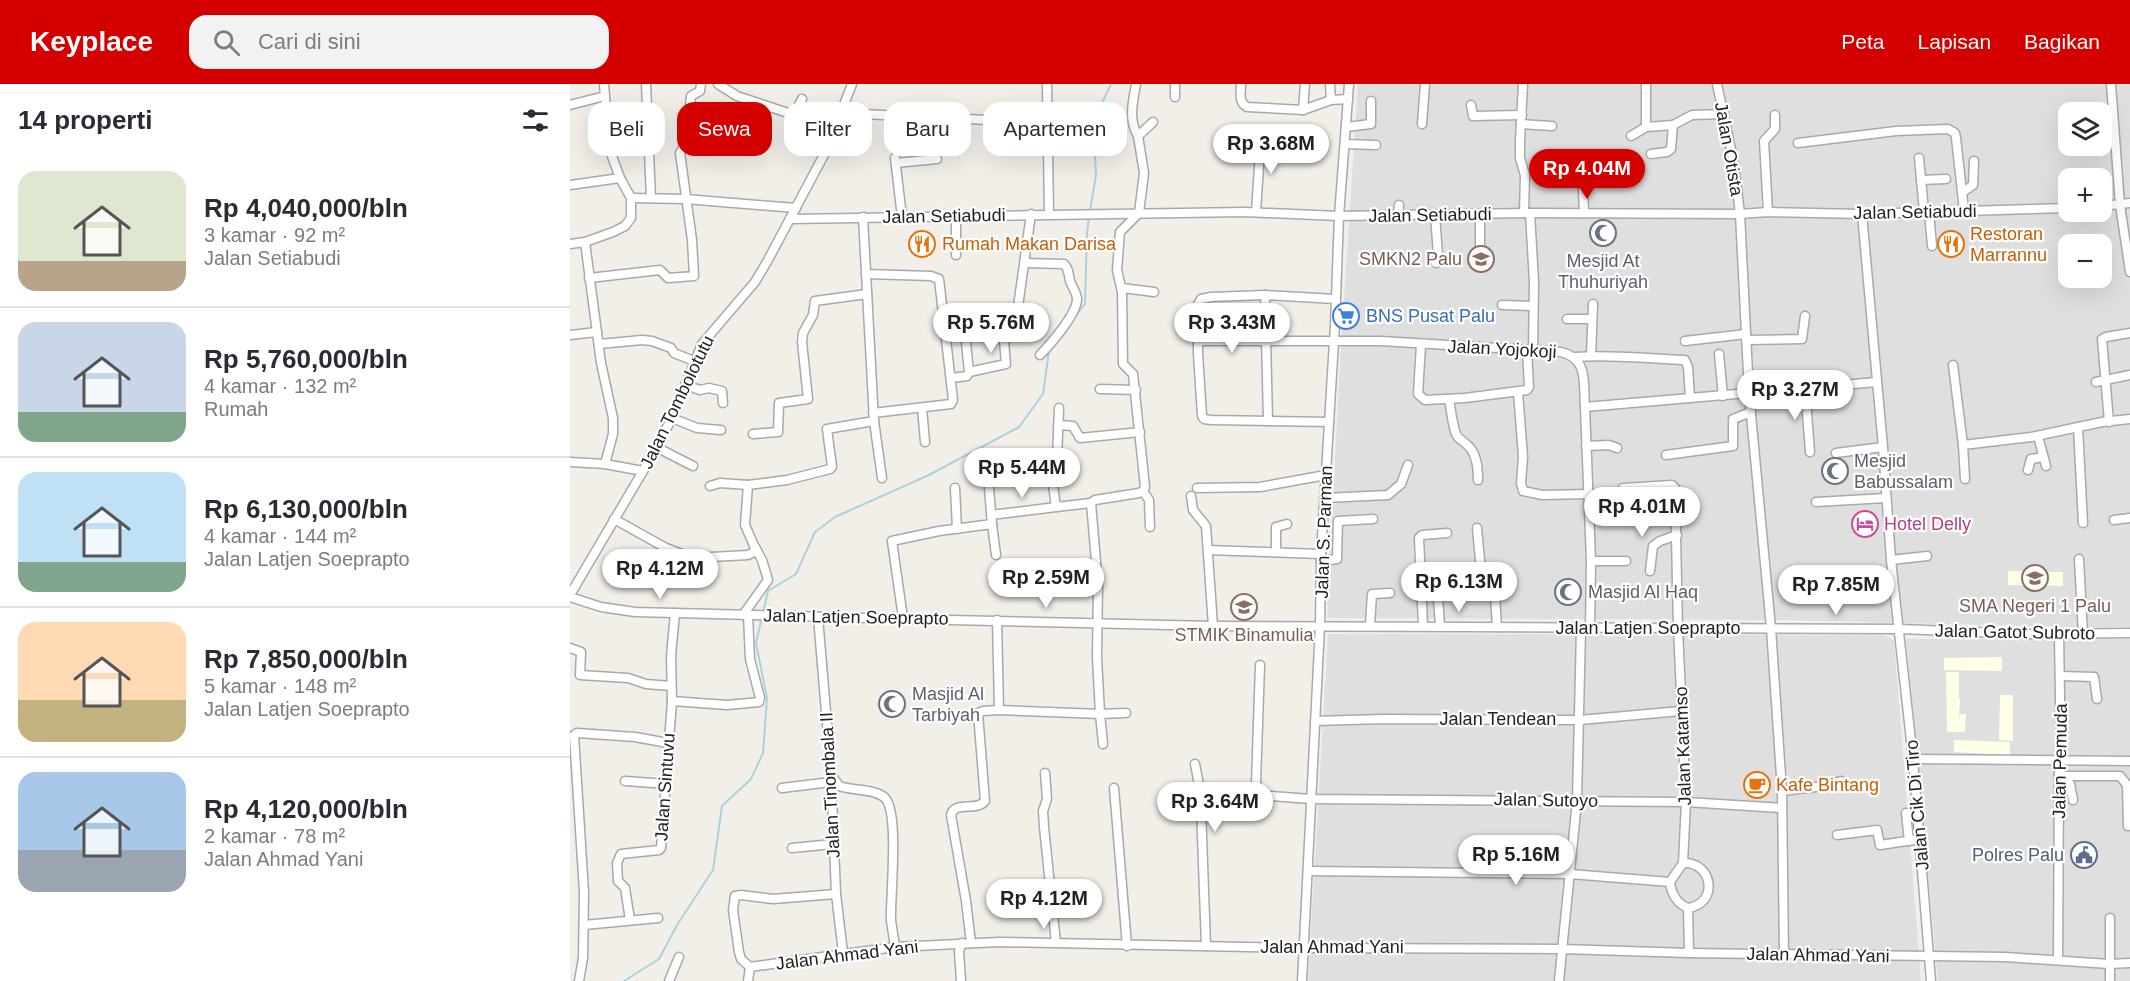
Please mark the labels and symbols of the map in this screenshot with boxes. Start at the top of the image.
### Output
street label: Jalan Otista [1711,100,1747,199]
pin: Rp 3.68M [1209,124,1333,175]
pin: Rp 4.04M [1525,149,1649,200]
street label: Jalan Setiabudi [1853,201,1977,223]
street label: Jalan Setiabudi [1368,204,1492,226]
street label: Jalan Setiabudi [882,205,1006,227]
mosque icon: Mesjid At Thuhuriyah [1588,218,1618,248]
place label: Restoran Marrannu [1970,224,2047,265]
restaurant icon: Rumah Makan Darisa [907,229,937,259]
restaurant icon: Restoran Marrannu [1936,229,1966,259]
place label: Rumah Makan Darisa [942,234,1117,254]
school or university icon: SMKN2 Palu [1466,244,1496,274]
place label: SMKN2 Palu [1359,249,1462,269]
place label: Mesjid At Thuhuriyah [1558,251,1648,292]
supermarket icon: BNS Pusat Palu [1331,301,1361,331]
pin: Rp 5.76M [929,303,1053,354]
pin: Rp 3.43M [1170,303,1294,354]
place label: BNS Pusat Palu [1366,306,1495,326]
street label: Jalan Tombolotutu [636,332,718,472]
street label: Jalan Yojokoji [1447,336,1557,362]
pin: Rp 3.27M [1733,370,1857,421]
pin: Rp 5.44M [960,448,1084,499]
place label: Mesjid Babussalam [1854,451,1953,492]
mosque icon: Mesjid Babussalam [1820,456,1850,486]
street label: Jalan S. Parman [1312,465,1336,599]
pin: Rp 4.01M [1580,487,1704,538]
hotel icon: Hotel Delly [1850,509,1880,539]
place label: Hotel Delly [1884,514,1971,534]
pin: Rp 4.12M [598,549,722,600]
pin: Rp 2.59M [984,558,1108,609]
pin: Rp 6.13M [1397,562,1521,613]
school or university icon: SMA Negeri 1 Palu [2020,563,2050,593]
pin: Rp 7.85M [1774,565,1898,616]
mosque icon: Masjid Al Haq [1553,577,1583,607]
place label: Masjid Al Haq [1588,582,1698,602]
school or university icon: STMIK Binamulia [1229,592,1259,622]
place label: SMA Negeri 1 Palu [1959,596,2111,616]
street label: Jalan Latjen Soeprapto [763,605,949,629]
street label: Jalan Latjen Soeprapto [1555,618,1741,638]
street label: Jalan Gatot Subroto [1935,621,2095,643]
place label: STMIK Binamulia [1174,625,1315,645]
place label: Masjid Al Tarbiyah [912,684,984,725]
street label: Jalan Katamso [1671,686,1695,806]
mosque icon: Masjid Al Tarbiyah [877,689,907,719]
street label: Jalan Pemuda [2049,702,2071,819]
street label: Jalan Tendean [1440,709,1556,729]
street label: Jalan Tinombala II [816,712,844,858]
street label: Jalan Sintuvu [651,732,679,842]
street label: Jalan Cik Di Tiro [1901,739,1933,871]
cafe icon: Kafe Bintang [1742,770,1772,800]
place label: Kafe Bintang [1776,775,1879,795]
pin: Rp 3.64M [1153,782,1277,833]
street label: Jalan Sutoyo [1494,789,1598,811]
pin: Rp 5.16M [1454,835,1578,886]
public building icon: Polres Palu [2069,840,2099,870]
place label: Polres Palu [1972,845,2064,865]
pin: Rp 4.12M [982,879,1106,930]
street label: Jalan Ahmad Yani [775,936,919,974]
street label: Jalan Ahmad Yani [1260,937,1404,957]
street label: Jalan Ahmad Yani [1746,944,1890,966]

